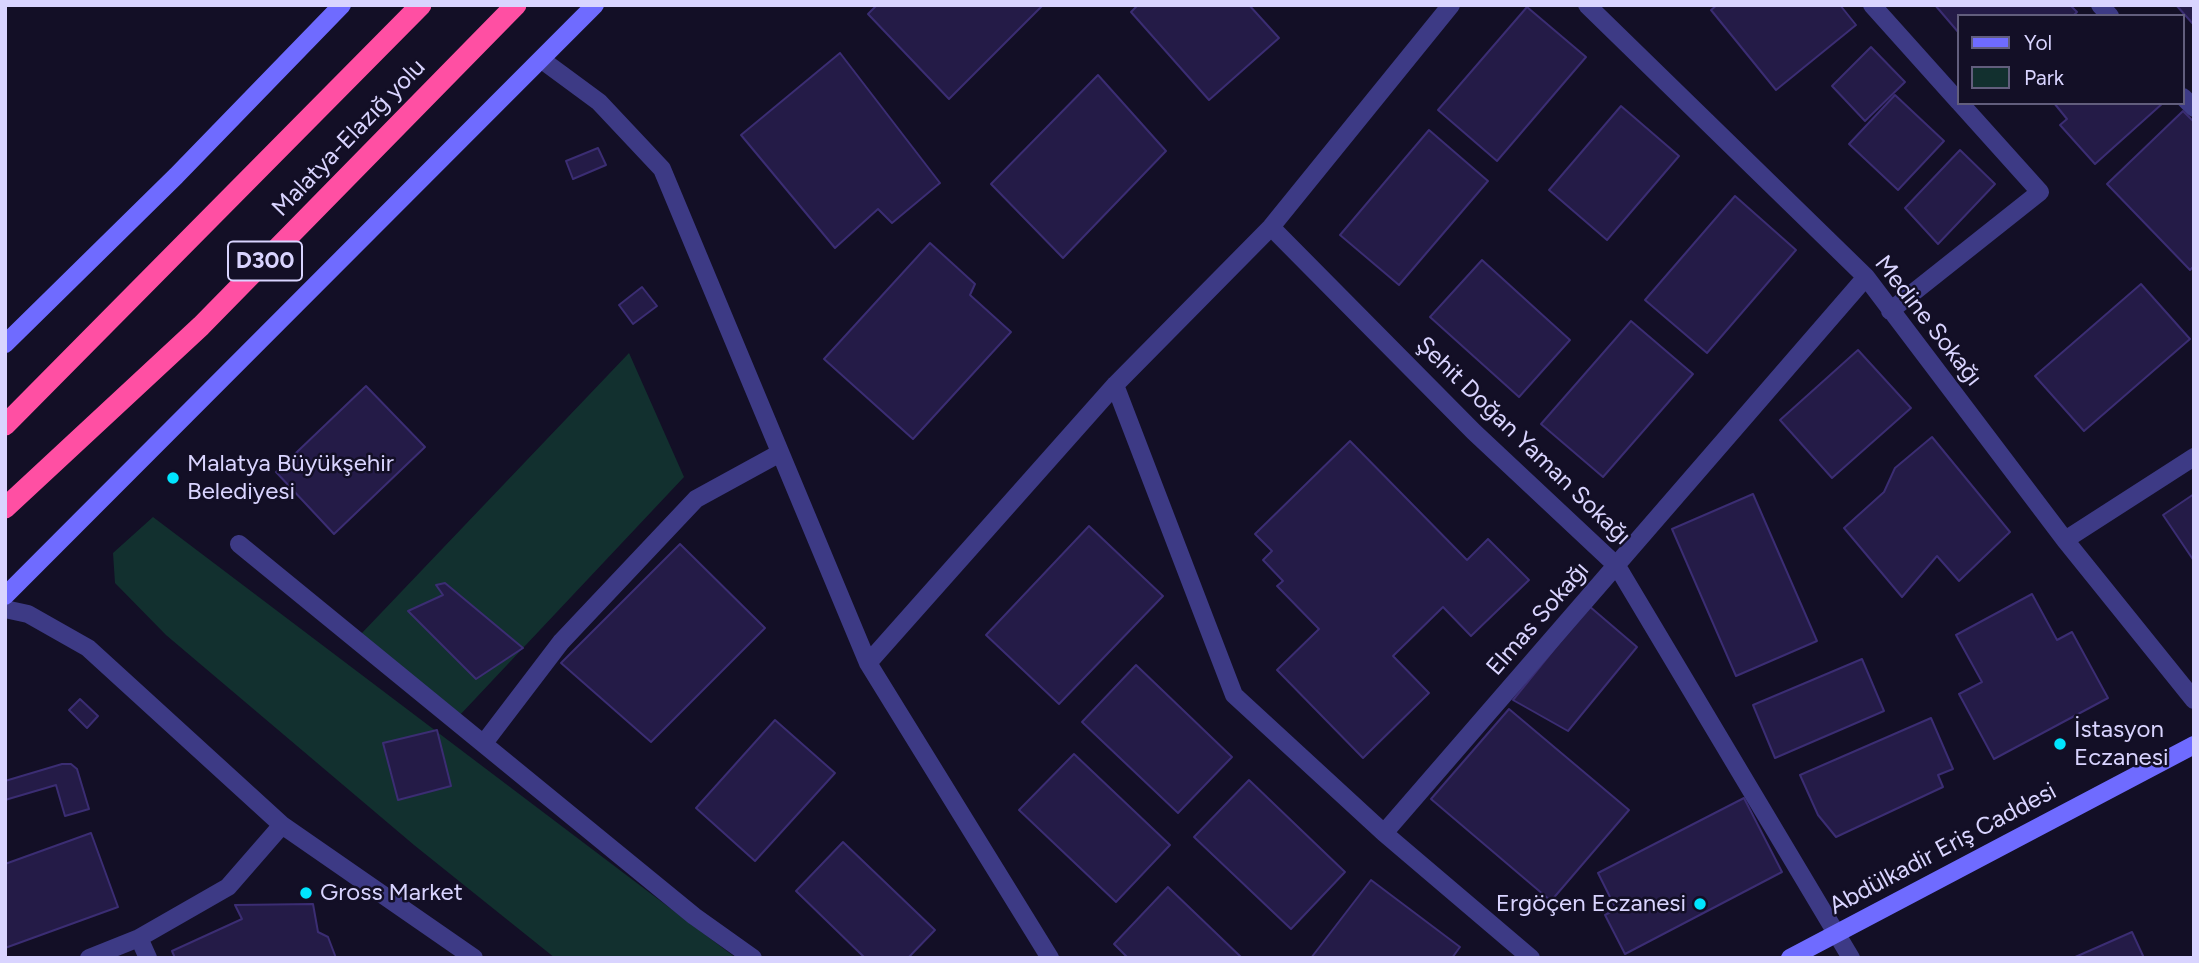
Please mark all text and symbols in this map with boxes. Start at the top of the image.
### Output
legend [1958,14,2185,105]
text: Yol [2024,30,2052,55]
street label: Malatya-Elazığ yolu [266,53,432,223]
text: Park [2024,65,2064,90]
road number: D300 [228,242,302,280]
street label: Medine Sokağı [1868,250,1988,392]
street label: Şehit Doğan Yaman Sokağı [1410,331,1636,551]
place label: Malatya Büyükşehir Belediyesi [187,450,394,506]
marker: Malatya Büyükşehir Belediyesi [165,470,181,486]
street label: Elmas Sokağı [1481,556,1595,682]
place label: İstasyon Eczanesi [2074,716,2168,772]
marker: İstasyon Eczanesi [2052,736,2068,752]
street label: Abdülkadir Eriş Caddesi [1825,777,2061,921]
place label: Gross Market [320,879,463,907]
marker: Gross Market [298,885,314,901]
place label: Ergöçen Eczanesi [1496,890,1686,918]
marker: Ergöçen Eczanesi [1692,896,1708,912]

